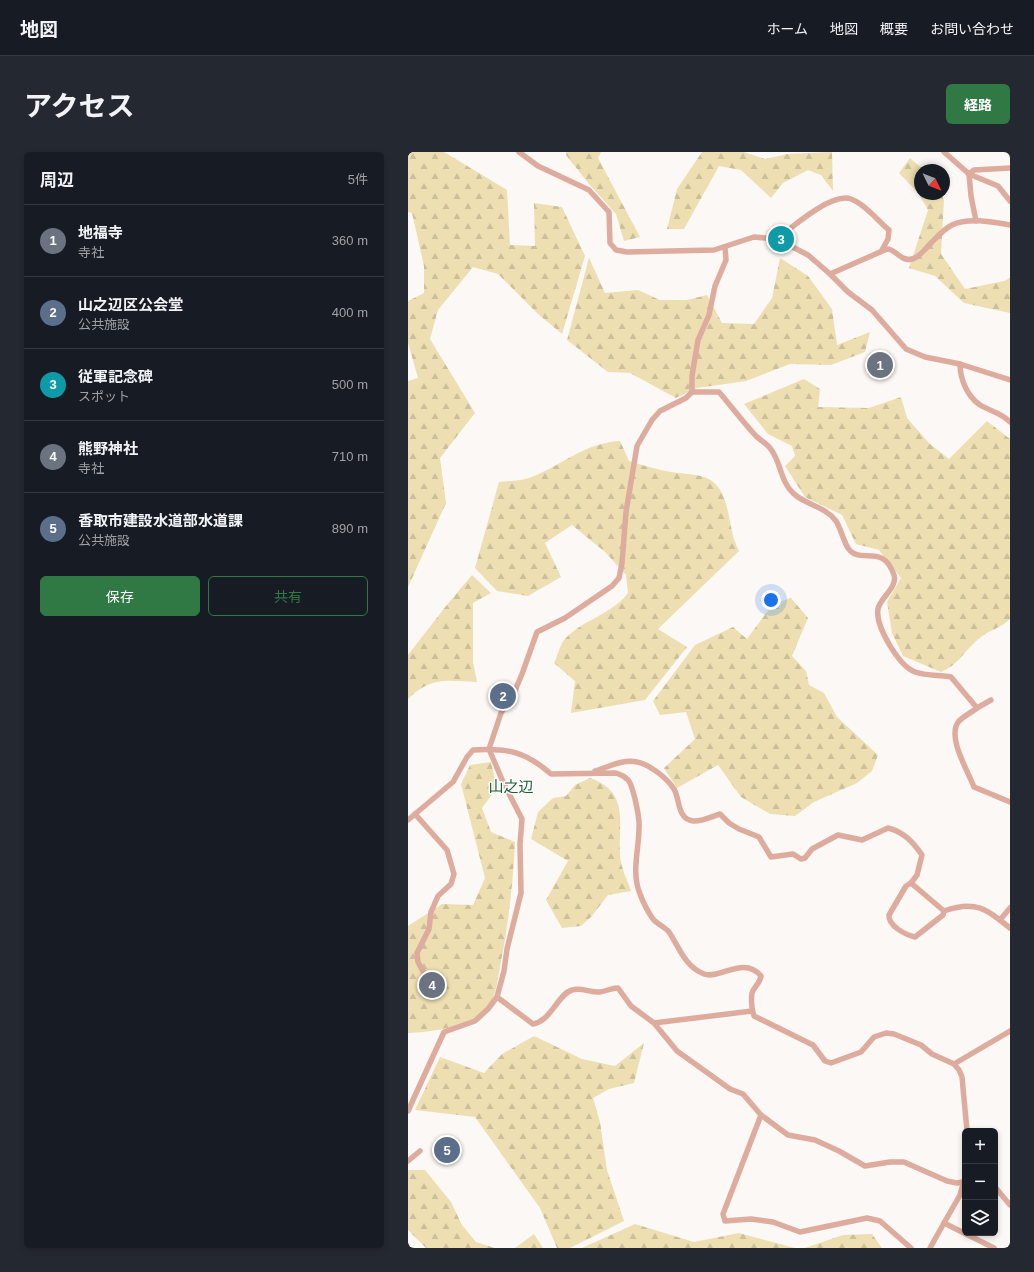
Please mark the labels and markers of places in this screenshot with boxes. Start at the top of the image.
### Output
pin: 3 [768,224,794,254]
pin: 1 [867,350,893,380]
pin: 2 [490,681,516,711]
pin: 4 [419,970,445,1000]
pin: 5 [434,1135,460,1165]

